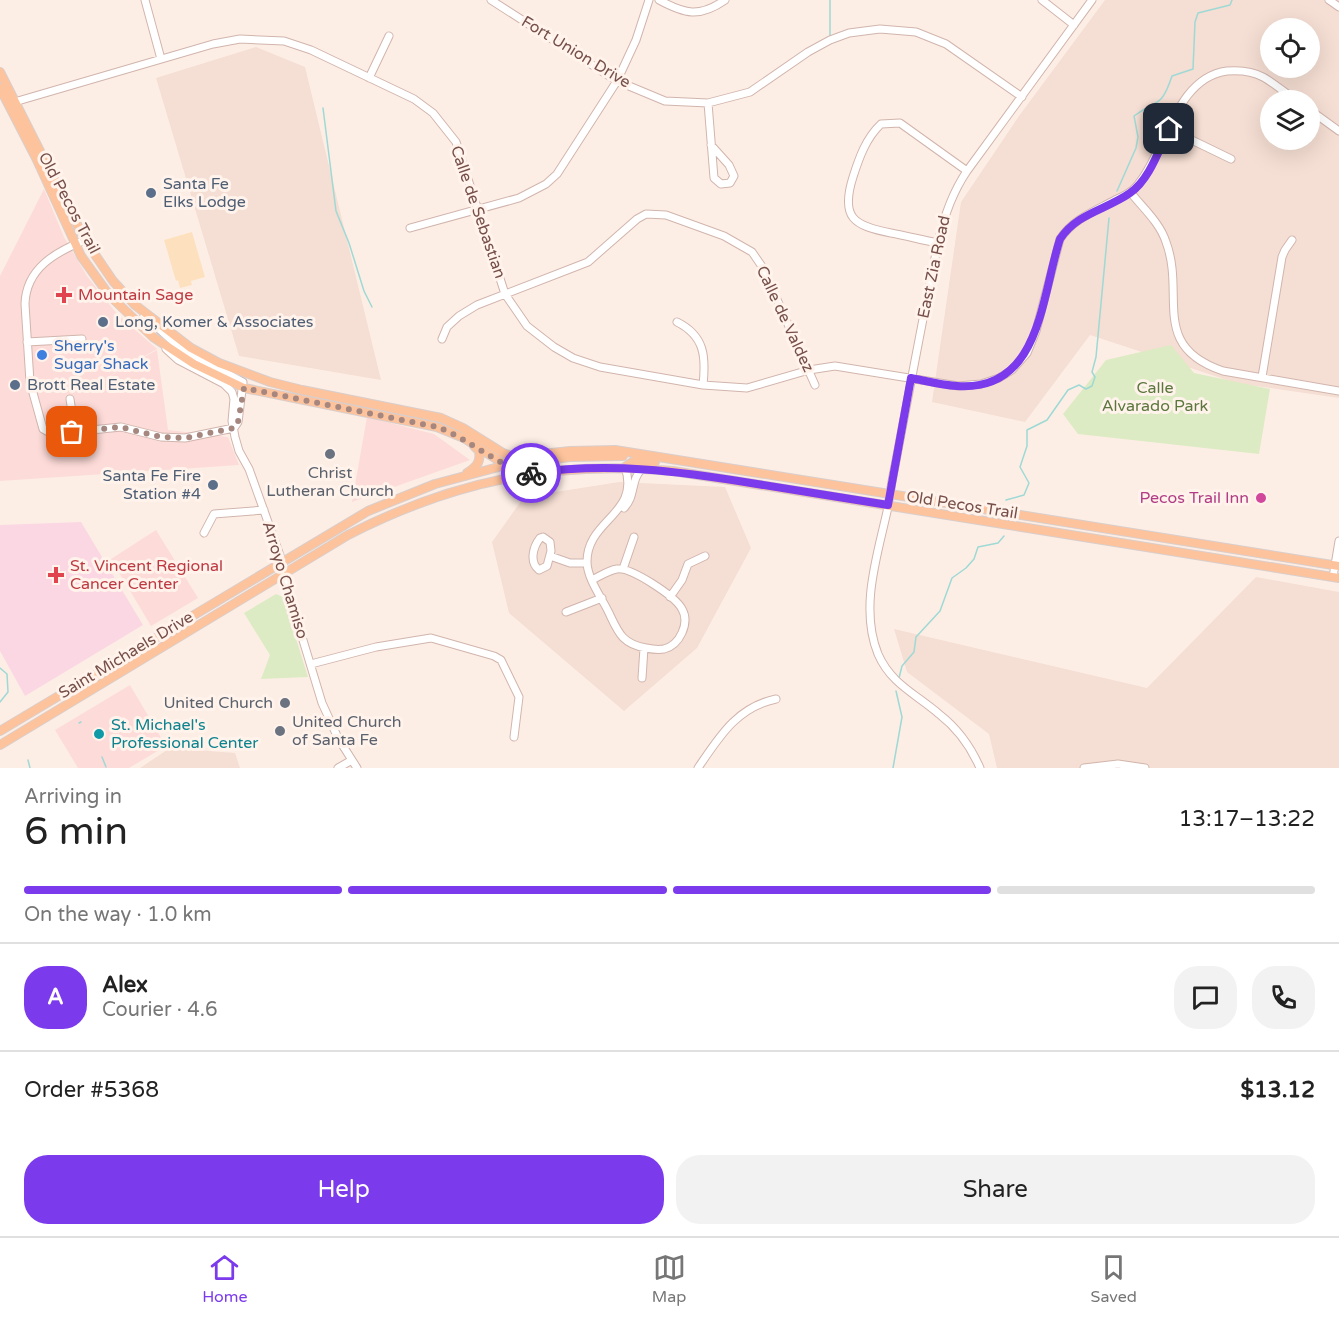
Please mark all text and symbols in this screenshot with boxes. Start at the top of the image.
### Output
street label: Fort Union Drive [518,12,634,92]
map controls [1260,18,1320,150]
button: locate [1260,18,1320,78]
button: layers [1260,90,1320,150]
pin [1143,103,1194,154]
icon: home [1152,112,1185,145]
street label: Calle de Sebastian [446,143,510,281]
street label: Old Pecos Trail [34,149,104,257]
place label: Santa Fe Elks Lodge [163,174,246,212]
marker: Santa Fe Elks Lodge [144,186,158,200]
street label: East Zia Road [913,214,955,320]
street label: Calle de Valdez [752,263,818,375]
place label: Mountain Sage [78,285,193,305]
marker: Mountain Sage [55,286,73,304]
place label: Long, Komer & Associates [115,312,314,332]
marker: Long, Komer & Associates [96,315,110,329]
place label: Sherry's Sugar Shack [54,336,149,374]
marker: Sherry's Sugar Shack [35,348,49,362]
place label: Brott Real Estate [27,375,155,395]
marker: Brott Real Estate [8,378,22,392]
park label: Calle Alvarado Park [1102,378,1209,416]
pin [46,406,97,457]
icon: bag [55,415,88,448]
courier [501,443,561,503]
marker: Christ Lutheran Church [323,447,337,461]
icon: bike [515,457,548,490]
place label: Christ Lutheran Church [266,463,394,501]
place label: Santa Fe Fire Station #4 [103,466,201,504]
marker: Santa Fe Fire Station #4 [206,478,220,492]
street label: Old Pecos Trail [905,486,1019,524]
place label: Pecos Trail Inn [1139,488,1249,508]
marker: Pecos Trail Inn [1254,491,1268,505]
street label: Arroyo Chamiso [258,519,312,641]
place label: St. Vincent Regional Cancer Center [70,556,223,594]
marker: St. Vincent Regional Cancer Center [47,566,65,584]
street label: Saint Michaels Drive [55,607,197,703]
place label: United Church [163,693,273,713]
marker: United Church [278,696,292,710]
place label: United Church of Santa Fe [292,712,402,750]
place label: St. Michael's Professional Center [111,715,259,753]
marker: United Church of Santa Fe [273,724,287,738]
marker: St. Michael's Professional Center [92,727,106,741]
text: Arriving in [24,785,122,809]
text: 13:17–13:22 [1178,806,1315,832]
text: 6 min [24,808,128,855]
text: On the way · 1.0 km [24,903,212,927]
button: chat [1174,966,1237,1029]
button: phone [1252,966,1315,1029]
text: Alex [102,972,148,998]
text: A [47,984,64,1010]
text: Courier · 4.6 [102,998,217,1022]
text: Order #5368 [24,1077,159,1103]
text: $13.12 [1240,1077,1315,1103]
button: Help [24,1155,664,1224]
button: Share [676,1155,1315,1224]
tab: Home [202,1251,247,1307]
tab: Map [652,1251,686,1307]
tab: Saved [1091,1251,1137,1307]

